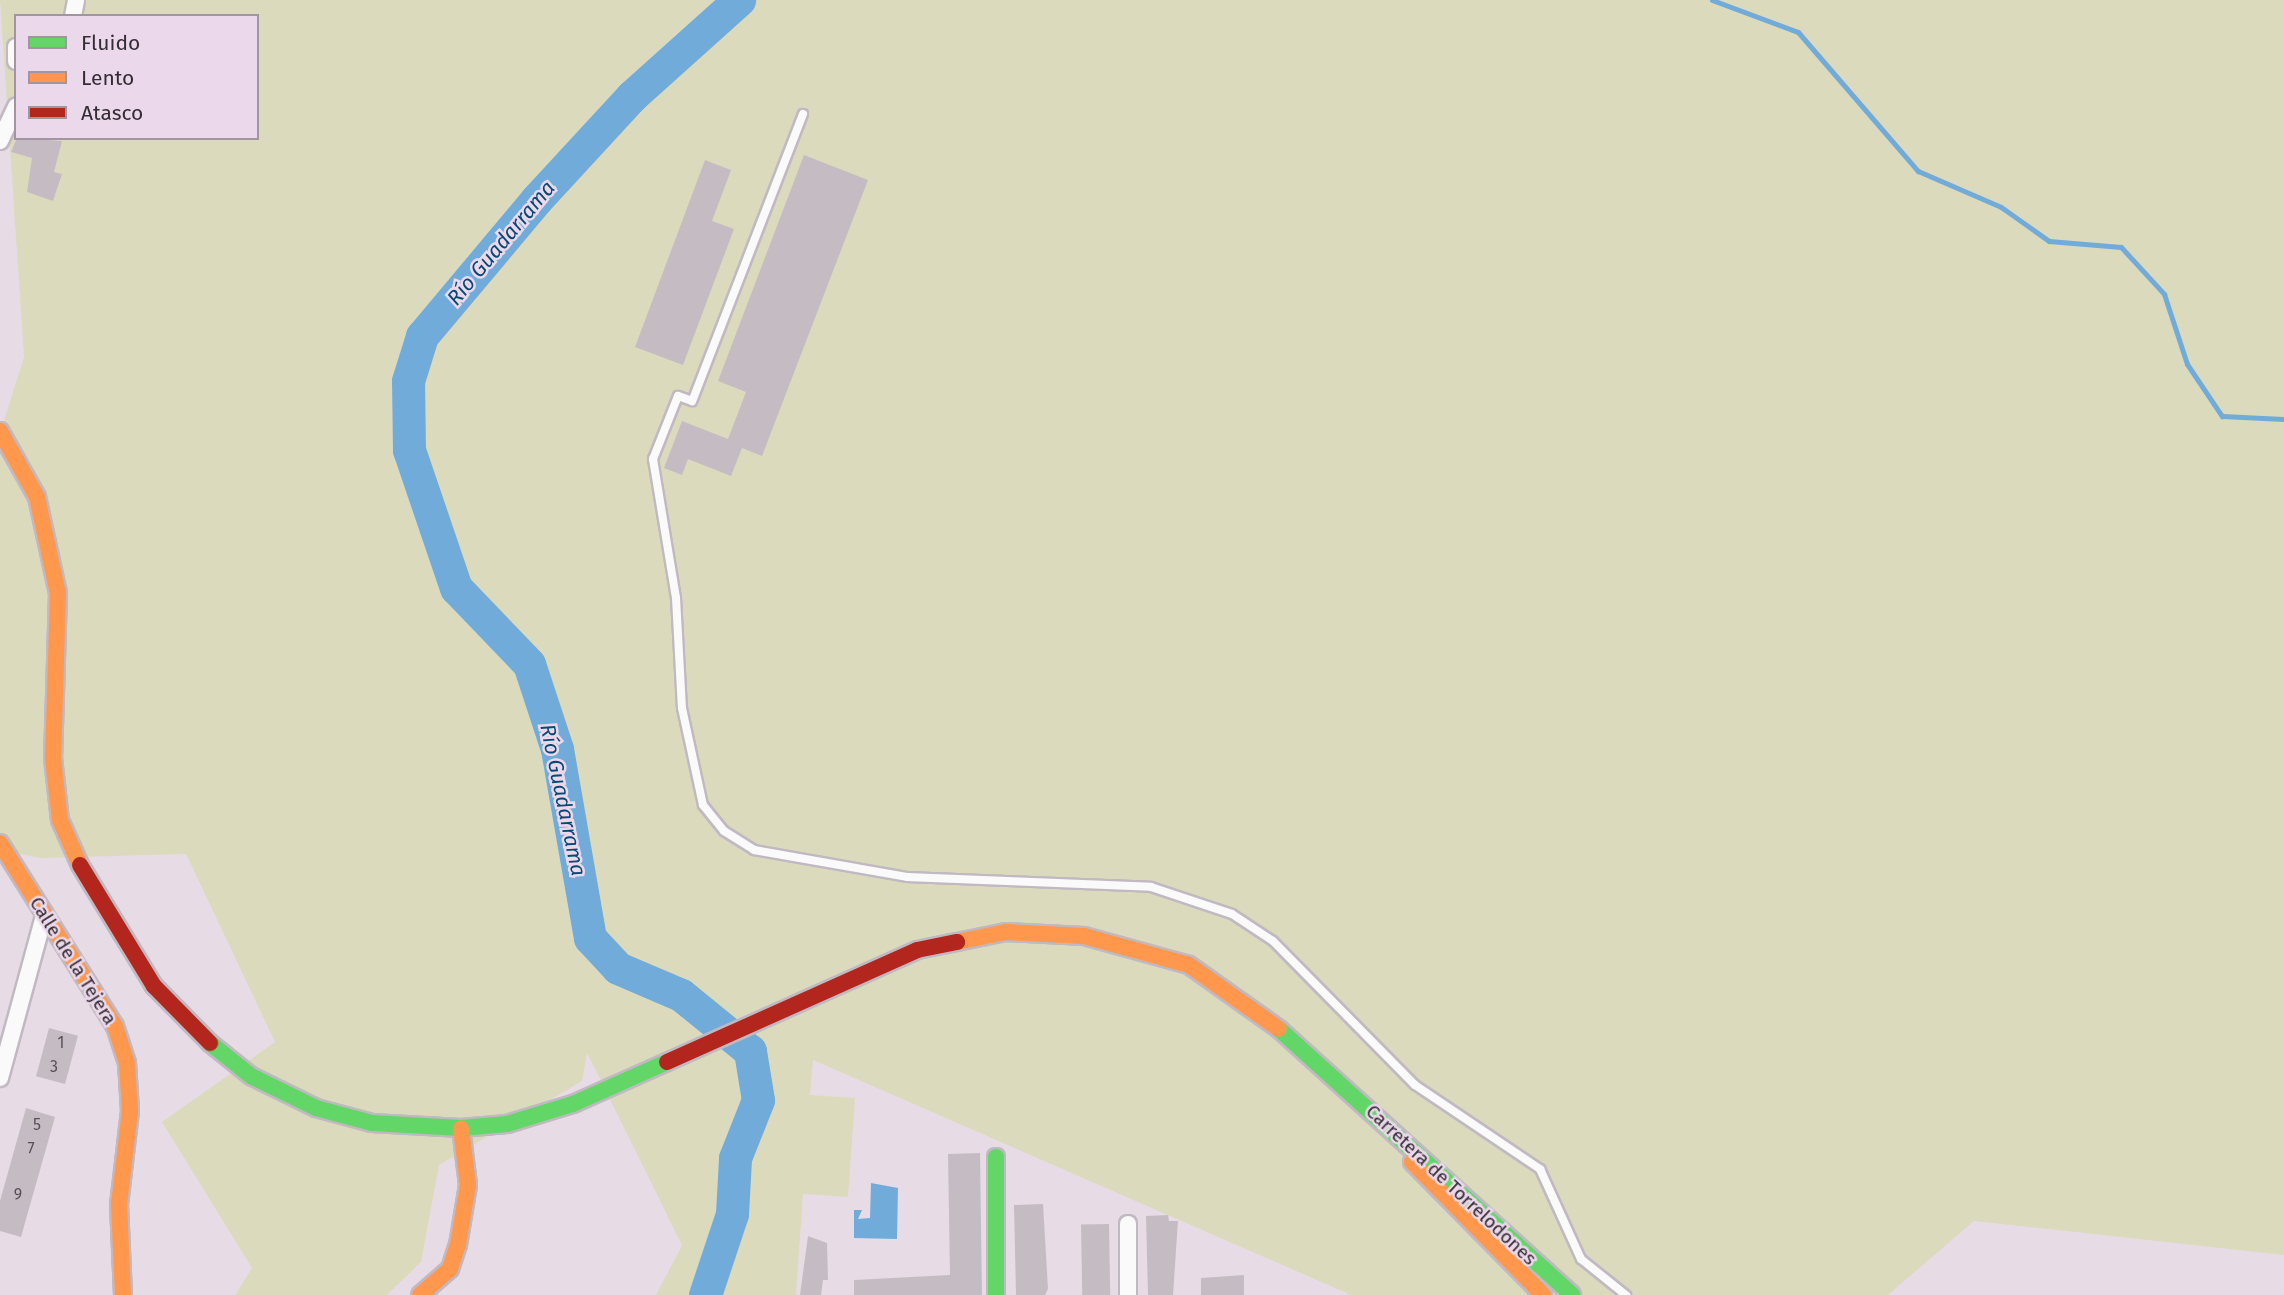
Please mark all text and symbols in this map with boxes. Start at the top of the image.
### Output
legend [14,14,259,140]
text: Fluido [81,30,140,56]
text: Lento [81,65,134,91]
text: Atasco [81,100,143,126]
water label: Río Guadarrama [442,176,560,310]
water label: Río Guadarrama [535,722,591,878]
street label: Calle de la Tejera [25,893,121,1029]
house number: 1 [58,1033,64,1053]
house number: 3 [50,1057,58,1077]
street label: Carretera de Torrelodones [1361,1100,1541,1270]
house number: 5 [33,1115,41,1135]
house number: 7 [27,1139,35,1159]
house number: 9 [14,1185,22,1205]

